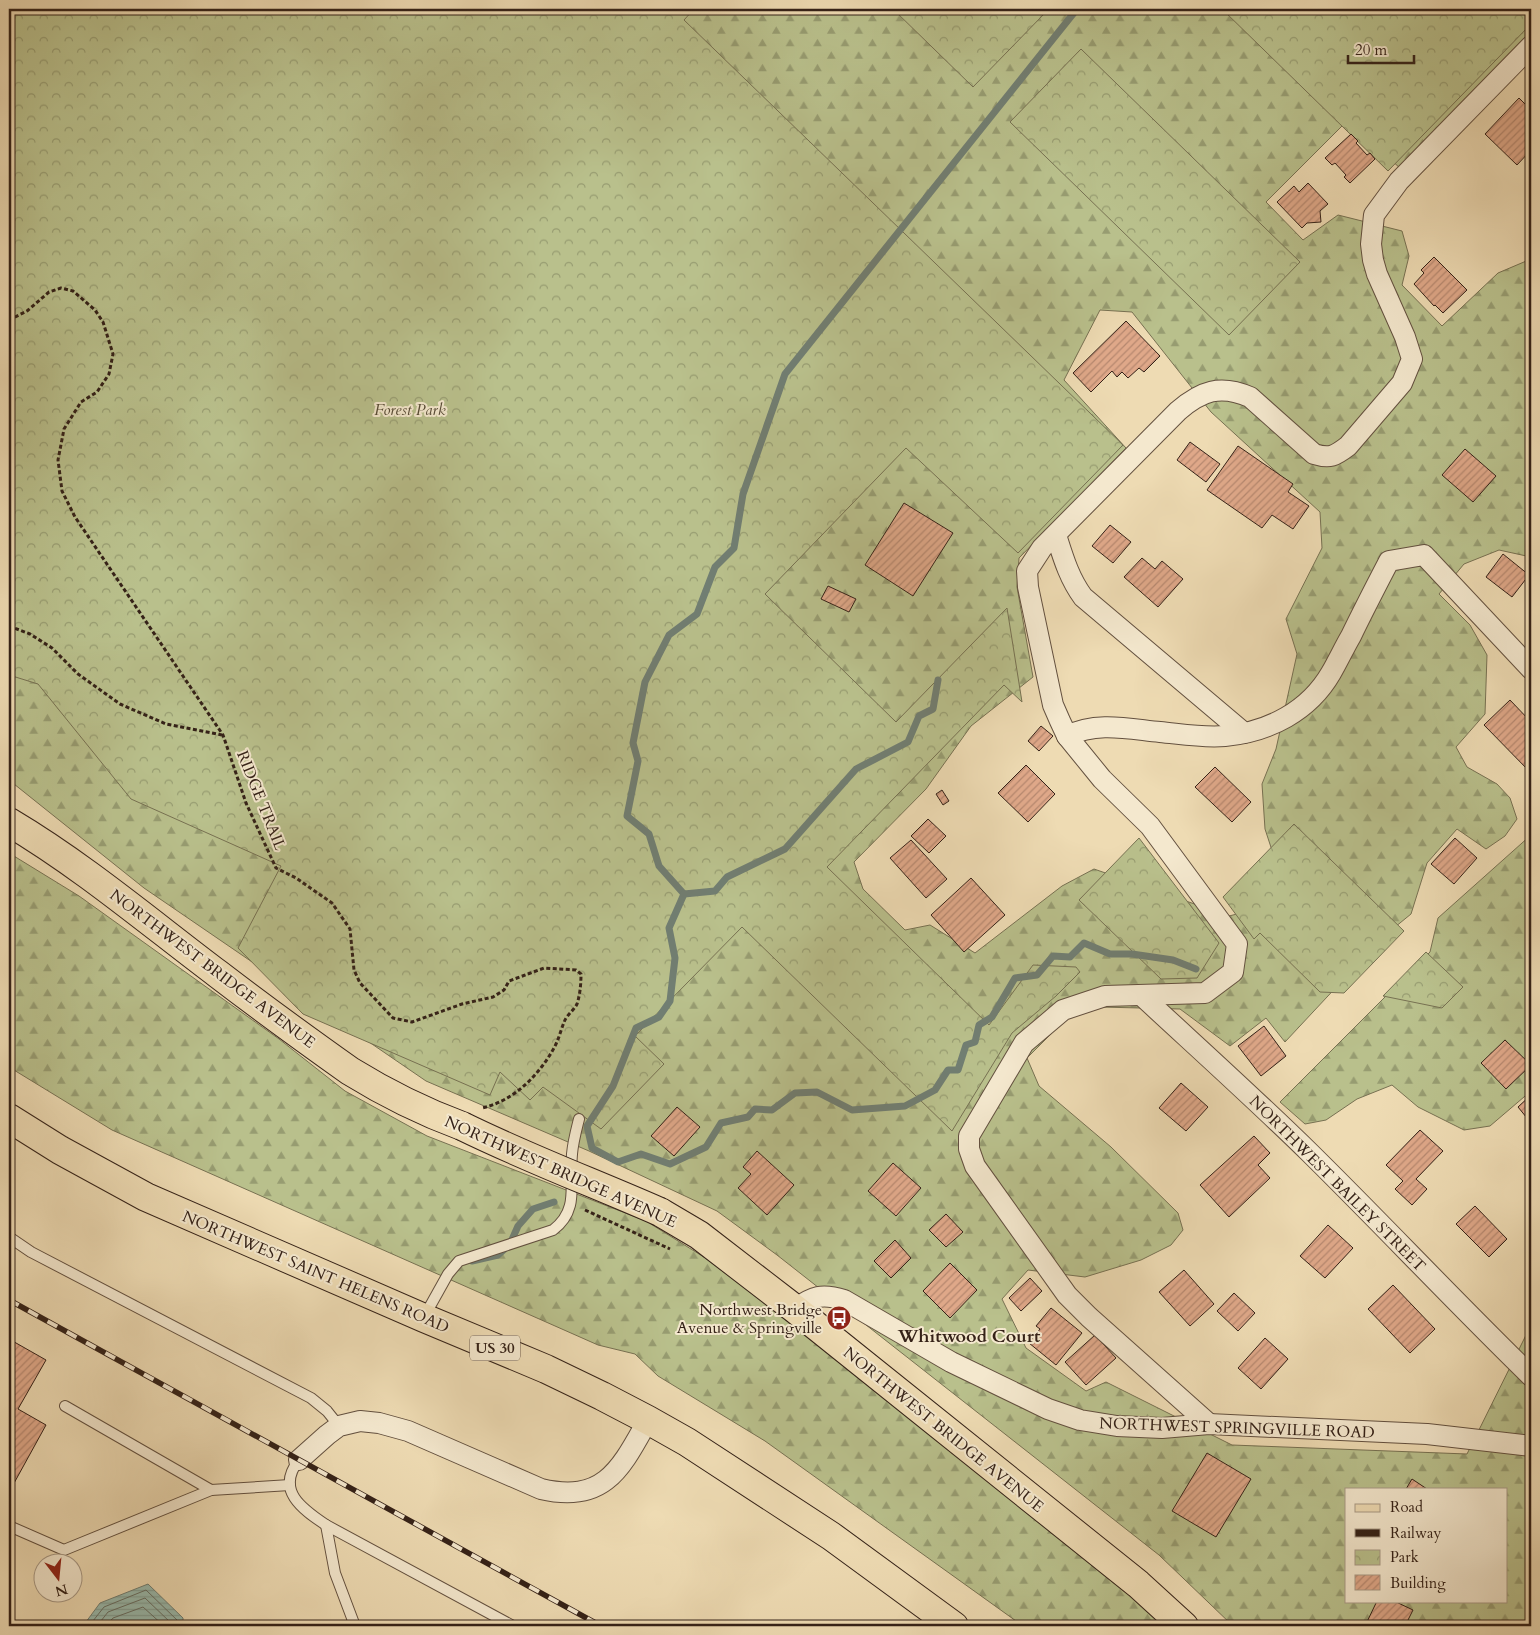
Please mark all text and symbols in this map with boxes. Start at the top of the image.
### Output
scale bar [1348,32,1414,64]
text: 20 m [1355,40,1387,60]
park label: Forest Park [374,399,446,421]
street label: RIDGE TRAIL [231,747,291,854]
street label: NORTHWEST BRIDGE AVENUE [105,884,320,1054]
street label: NORTHWEST BAILEY STREET [1244,1091,1430,1277]
street label: NORTHWEST BRIDGE AVENUE [441,1111,680,1233]
street label: NORTHWEST SAINT HELENS ROAD [179,1206,452,1338]
place label: Northwest Bridge Avenue & Springville [677,1299,822,1339]
bus stop icon: Northwest Bridge Avenue & Springville [826,1305,852,1331]
district label: Whitwood Court [897,1324,1041,1349]
road number: US 30 [470,1336,520,1360]
street label: NORTHWEST BRIDGE AVENUE [838,1342,1048,1518]
street label: NORTHWEST SPRINGVILLE ROAD [1099,1412,1375,1444]
legend [1345,1488,1508,1602]
text: Road [1390,1497,1423,1517]
text: Railway [1390,1523,1441,1543]
text: Park [1390,1547,1419,1567]
north arrow [32,1552,82,1602]
text: Building [1390,1573,1446,1593]
text: N [53,1579,70,1601]

